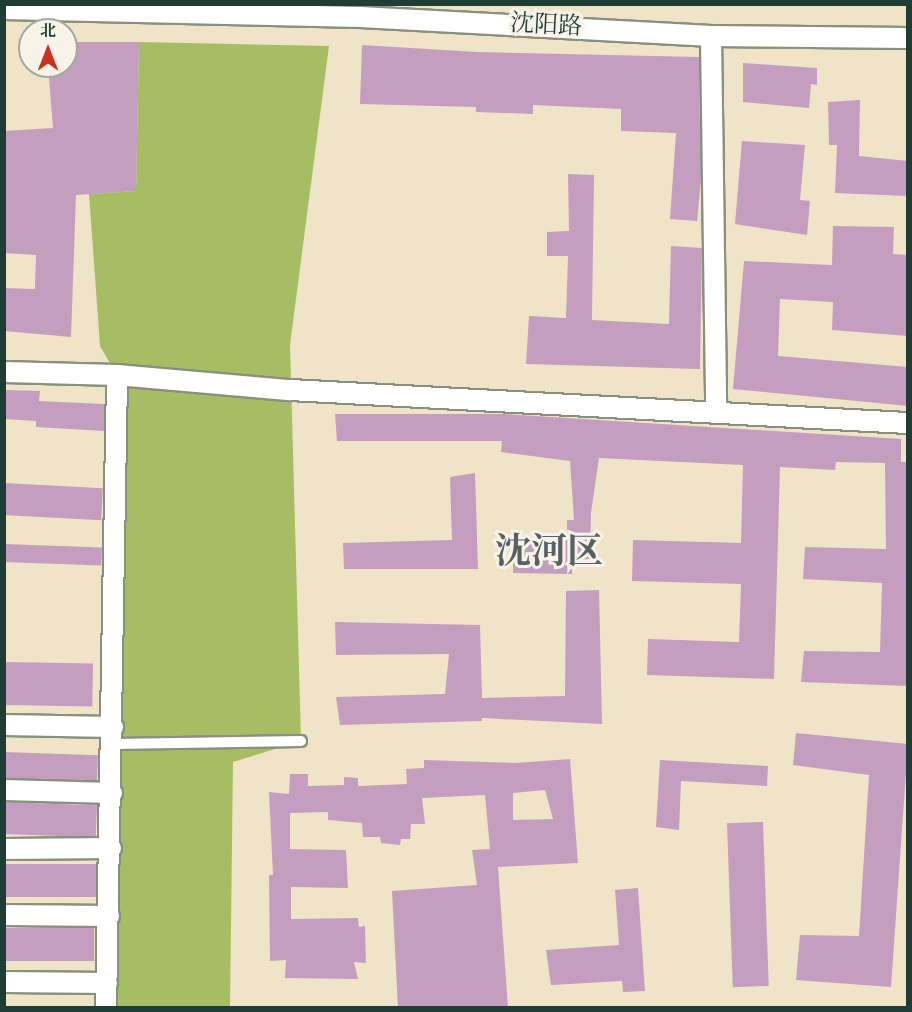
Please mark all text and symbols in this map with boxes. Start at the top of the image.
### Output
street label: 沈阳路 [509,11,583,43]
north arrow [18,18,78,78]
text: 北 [40,24,56,40]
district label: 沈河区 [495,533,603,577]

